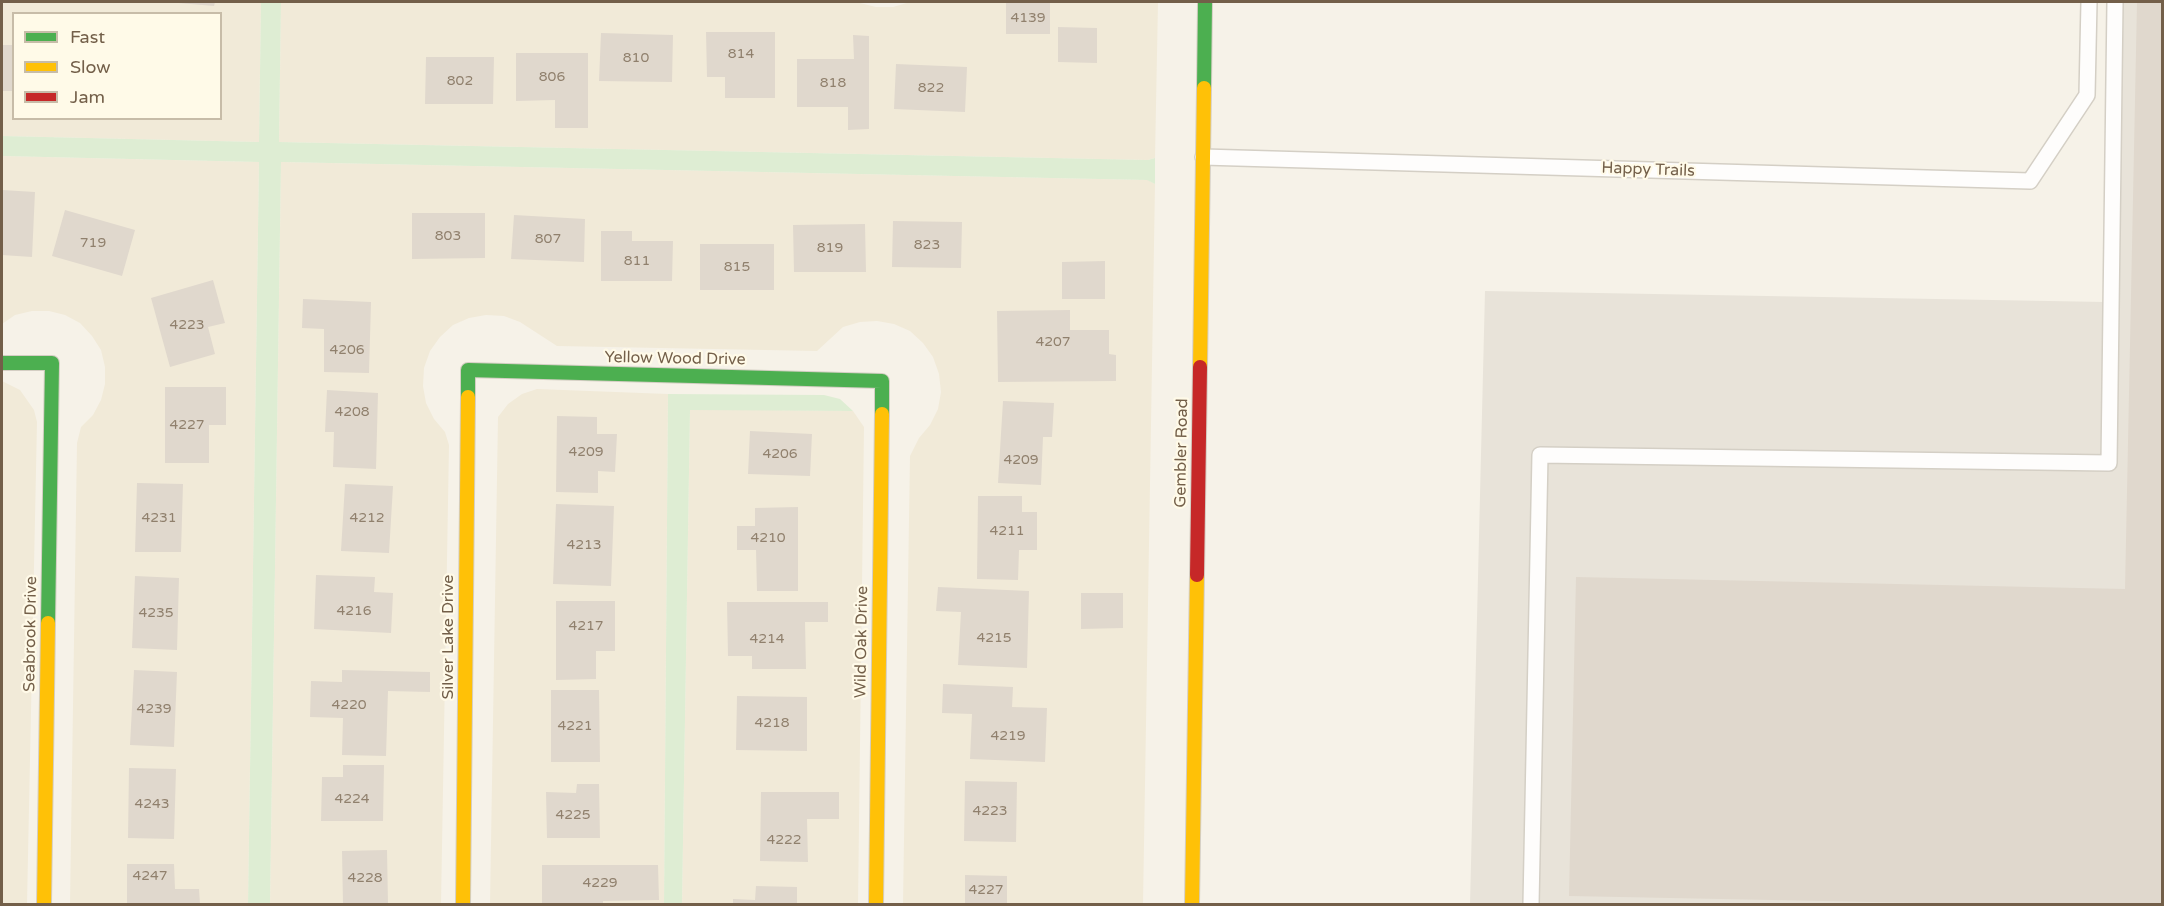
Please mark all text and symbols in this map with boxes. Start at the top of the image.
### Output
house number: 4139 [1010,10,1046,26]
legend [12,12,222,120]
text: Fast [70,26,105,48]
house number: 814 [728,46,754,62]
house number: 810 [623,50,649,66]
text: Slow [70,56,111,78]
house number: 806 [539,69,565,85]
house number: 802 [447,73,473,89]
house number: 818 [820,75,846,91]
house number: 822 [918,80,944,96]
text: Jam [70,86,105,108]
street label: Happy Trails [1601,159,1695,181]
house number: 803 [435,228,461,244]
house number: 807 [535,231,561,247]
house number: 719 [80,235,106,251]
house number: 823 [914,237,940,253]
house number: 819 [817,240,843,256]
house number: 811 [624,253,650,269]
house number: 815 [724,259,750,275]
house number: 4223 [169,317,205,333]
house number: 4207 [1035,334,1071,350]
house number: 4206 [329,342,365,358]
street label: Yellow Wood Drive [604,348,746,370]
street label: Gembler Road [1171,398,1193,508]
house number: 4208 [334,404,370,420]
house number: 4227 [169,417,205,433]
house number: 4209 [568,444,604,460]
house number: 4206 [762,446,798,462]
house number: 4209 [1003,452,1039,468]
house number: 4231 [141,510,177,526]
house number: 4212 [349,510,385,526]
house number: 4211 [989,523,1025,539]
house number: 4210 [750,530,786,546]
house number: 4213 [566,537,602,553]
street label: Silver Lake Drive [439,575,459,699]
street label: Seabrook Drive [20,576,42,692]
street label: Wild Oak Drive [851,586,873,698]
house number: 4216 [336,603,372,619]
house number: 4235 [138,605,174,621]
house number: 4217 [568,618,604,634]
house number: 4215 [976,630,1012,646]
house number: 4214 [749,631,785,647]
house number: 4220 [331,697,367,713]
house number: 4239 [136,701,172,717]
house number: 4218 [754,715,790,731]
house number: 4221 [557,718,593,734]
house number: 4219 [990,728,1026,744]
house number: 4224 [334,791,370,807]
house number: 4243 [134,796,170,812]
house number: 4223 [972,803,1008,819]
house number: 4225 [555,807,591,823]
house number: 4222 [766,832,802,848]
house number: 4247 [132,868,168,884]
house number: 4228 [347,870,383,886]
house number: 4229 [582,875,618,891]
house number: 4227 [968,882,1004,898]

